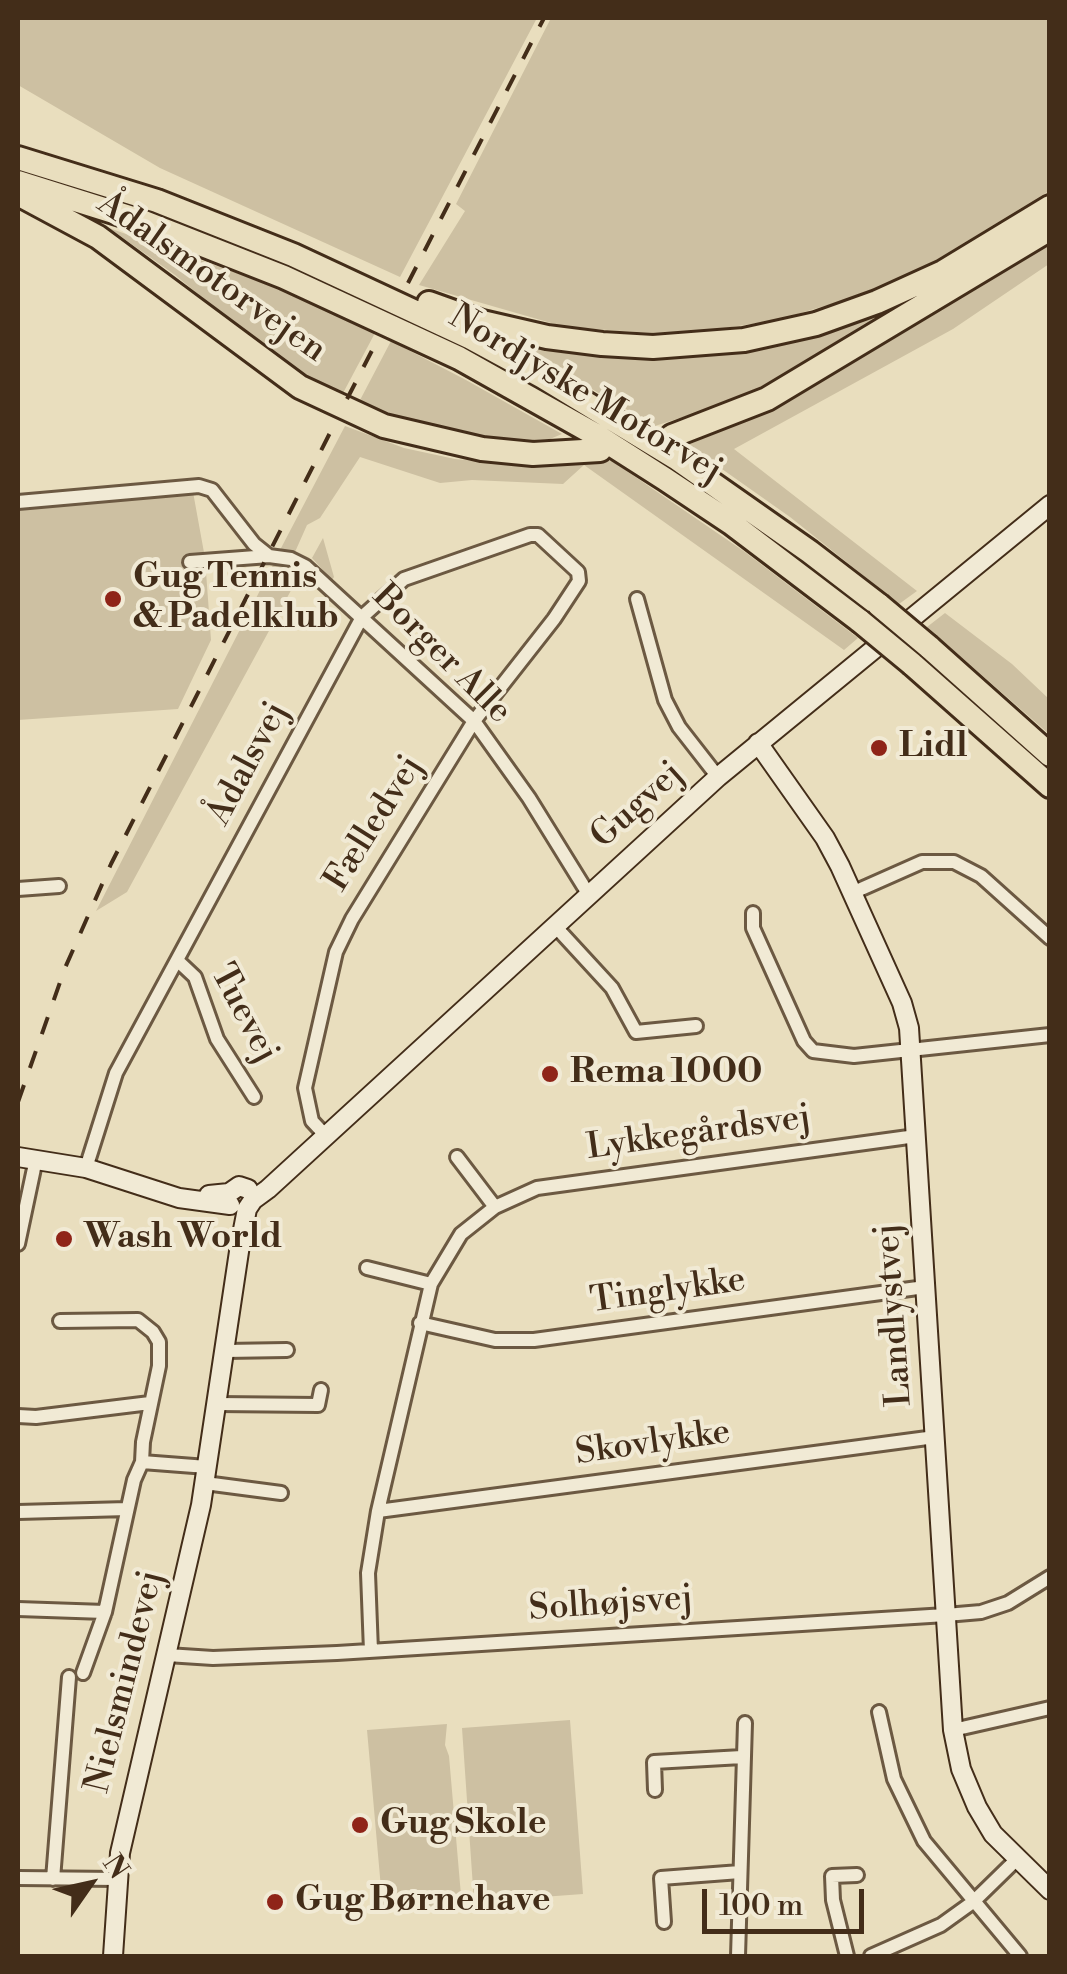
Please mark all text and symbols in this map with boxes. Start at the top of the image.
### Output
street label: Ådalsmotorvejen [89,183,333,373]
street label: Nordjyske Motorvej [441,297,729,493]
place label: Gug Tennis & Padelklub [133,558,339,640]
street label: Borger Alle [363,577,519,733]
marker: Gug Tennis & Padelklub [102,588,124,610]
street label: Ådalsvej [199,695,299,833]
place label: Lidl [899,727,968,769]
marker: Lidl [868,737,890,759]
street label: Fælledvej [317,748,433,900]
street label: Gugvej [583,754,693,858]
street label: Tuevej [200,958,286,1070]
place label: Rema 1000 [570,1053,763,1095]
marker: Rema 1000 [539,1063,561,1085]
street label: Lykkegårdsvej [584,1097,814,1171]
place label: Wash World [84,1218,282,1260]
street label: Landlystvej [868,1222,922,1408]
marker: Wash World [53,1228,75,1250]
street label: Tinglykke [588,1260,748,1324]
street label: Skovlykke [573,1412,733,1476]
street label: Nielsmindevej [78,1567,174,1797]
street label: Solhøjsvej [528,1578,694,1632]
place label: Gug Skole [380,1804,547,1846]
marker: Gug Skole [349,1814,371,1836]
north arrow [40,1834,140,1934]
text: N [95,1848,136,1886]
scale bar [707,1869,870,1931]
place label: Gug Børnehave [295,1881,551,1923]
text: 100 m [719,1887,803,1925]
marker: Gug Børnehave [264,1891,286,1913]

